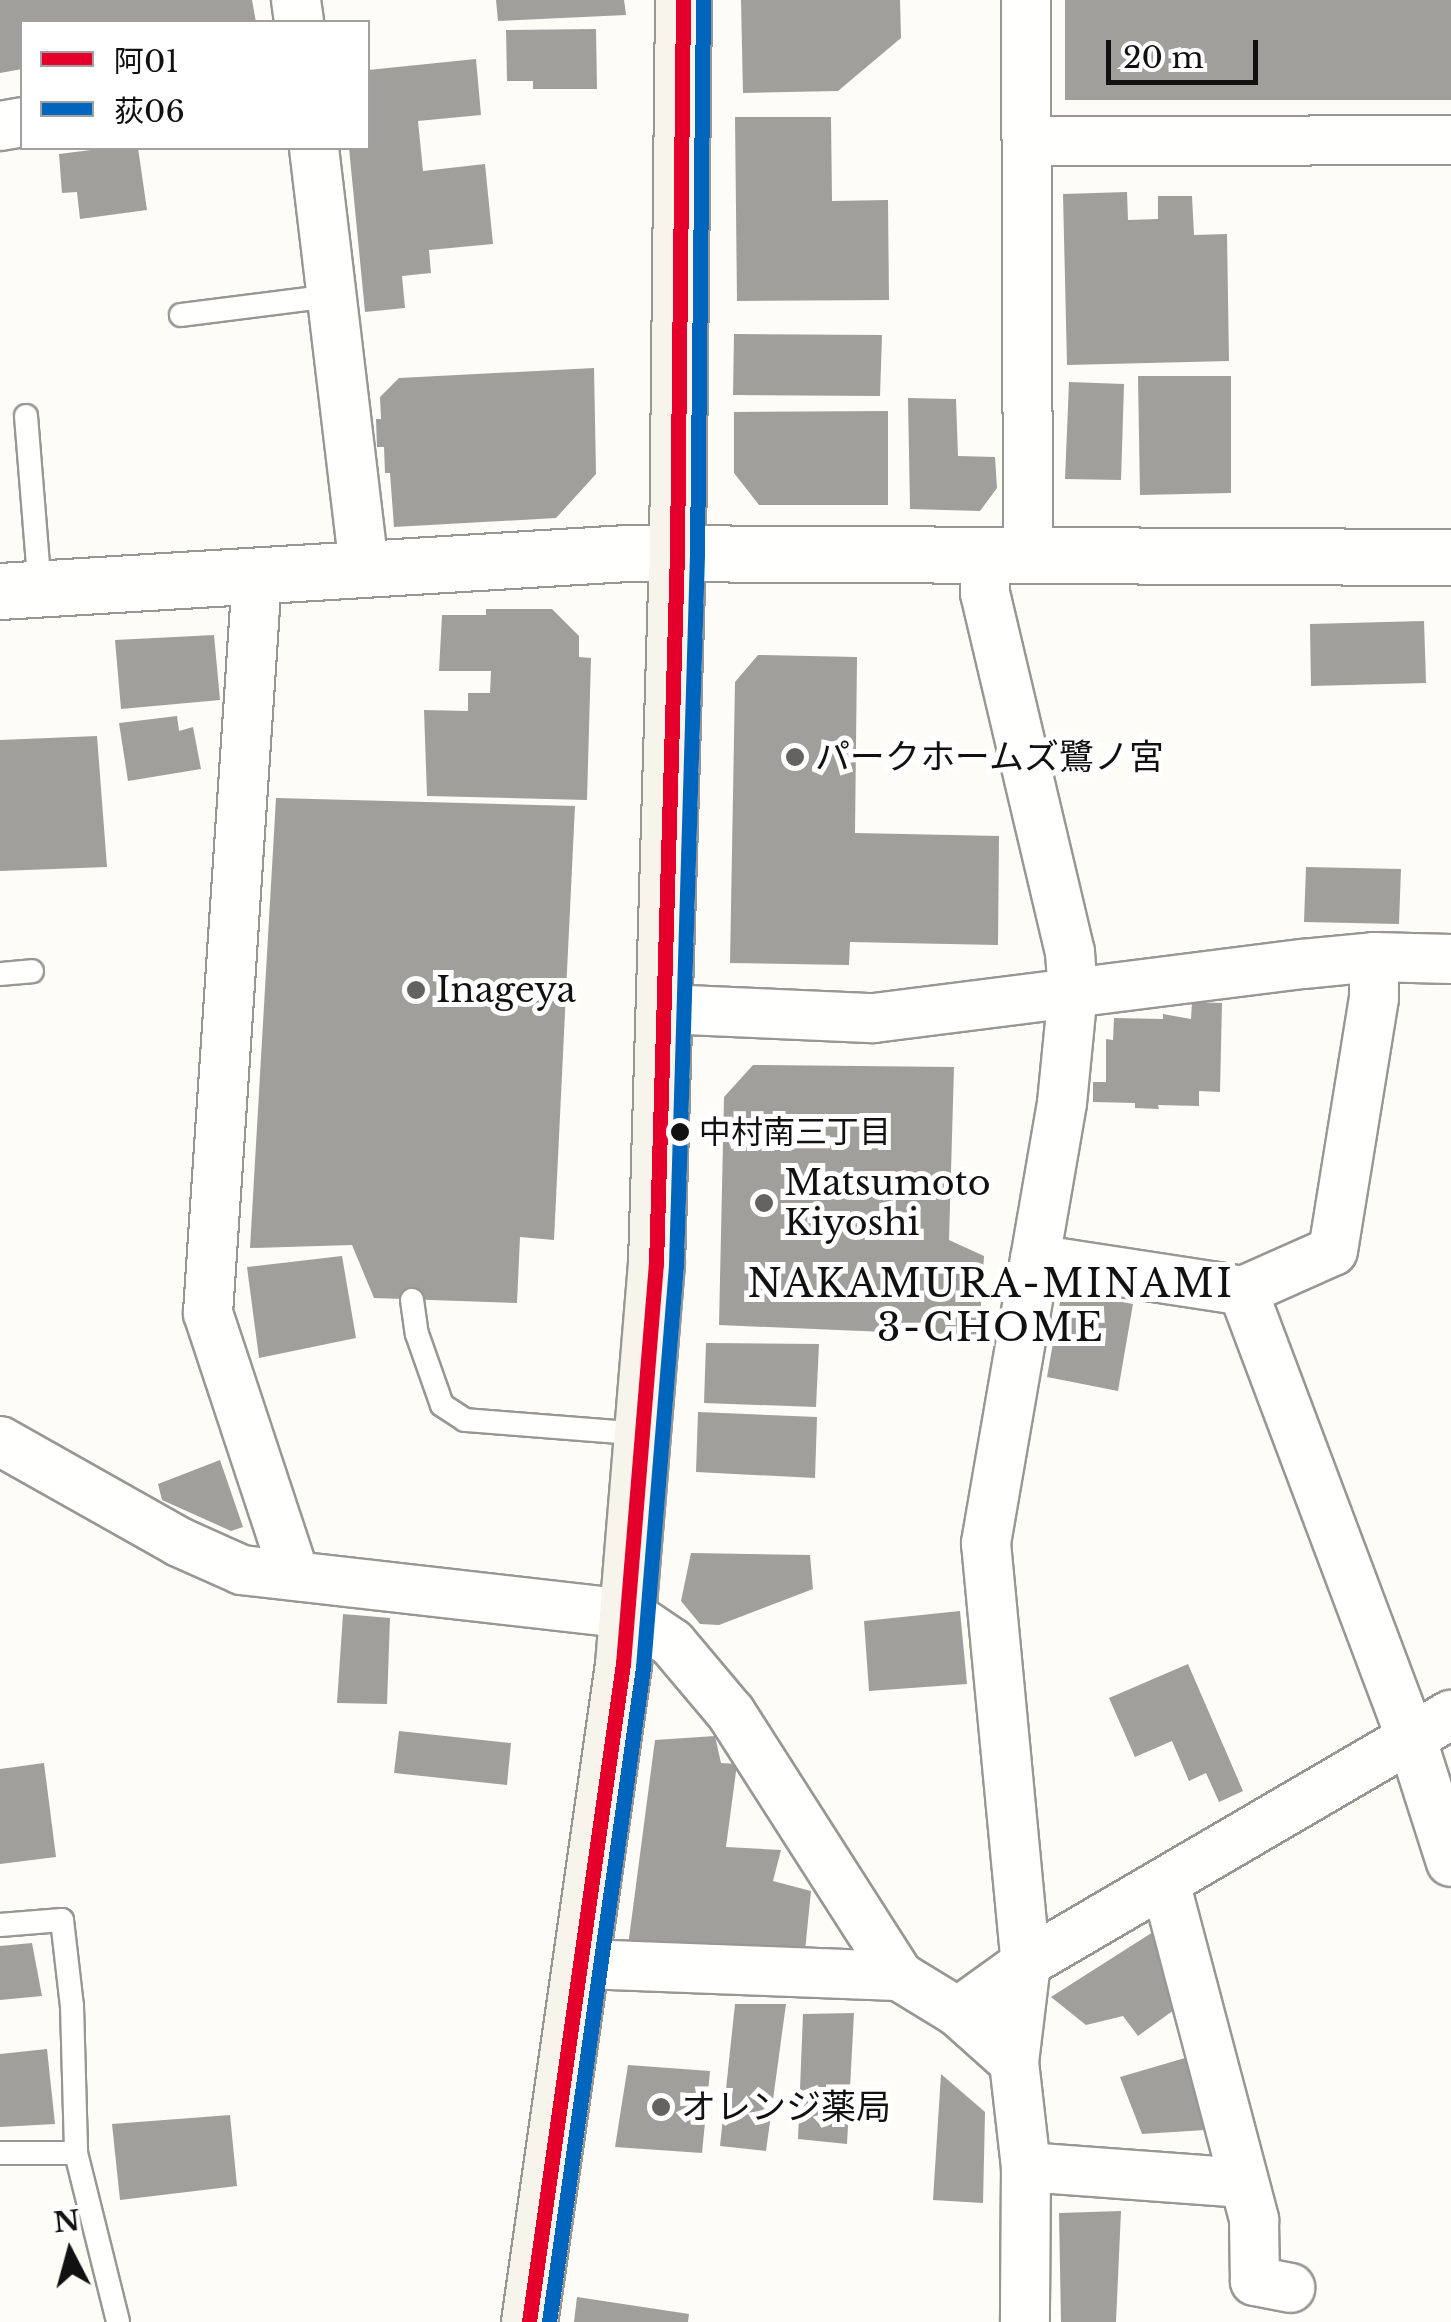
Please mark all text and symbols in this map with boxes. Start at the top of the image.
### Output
legend [20,20,370,150]
scale bar [1111,20,1264,82]
text: 20 m [1123,39,1204,76]
text: 阿01 [114,43,179,80]
text: 荻06 [114,93,185,130]
place label: パークホームズ鷺ノ宮 [815,736,1165,778]
marker: パークホームズ鷺ノ宮 [784,746,806,768]
place label: Inageya [436,969,576,1011]
marker: Inageya [405,979,427,1001]
place label: 中村南三丁目 [699,1113,891,1151]
marker: 中村南三丁目 [670,1122,690,1142]
place label: Matsumoto Kiyoshi [784,1162,991,1244]
marker: Matsumoto Kiyoshi [753,1192,775,1214]
district label: NAKAMURA-MINAMI 3-CHOME [747,1261,1235,1350]
place label: オレンジ薬局 [681,2086,891,2128]
marker: オレンジ薬局 [650,2096,672,2118]
north arrow [20,2202,120,2302]
text: N [52,2203,82,2240]

